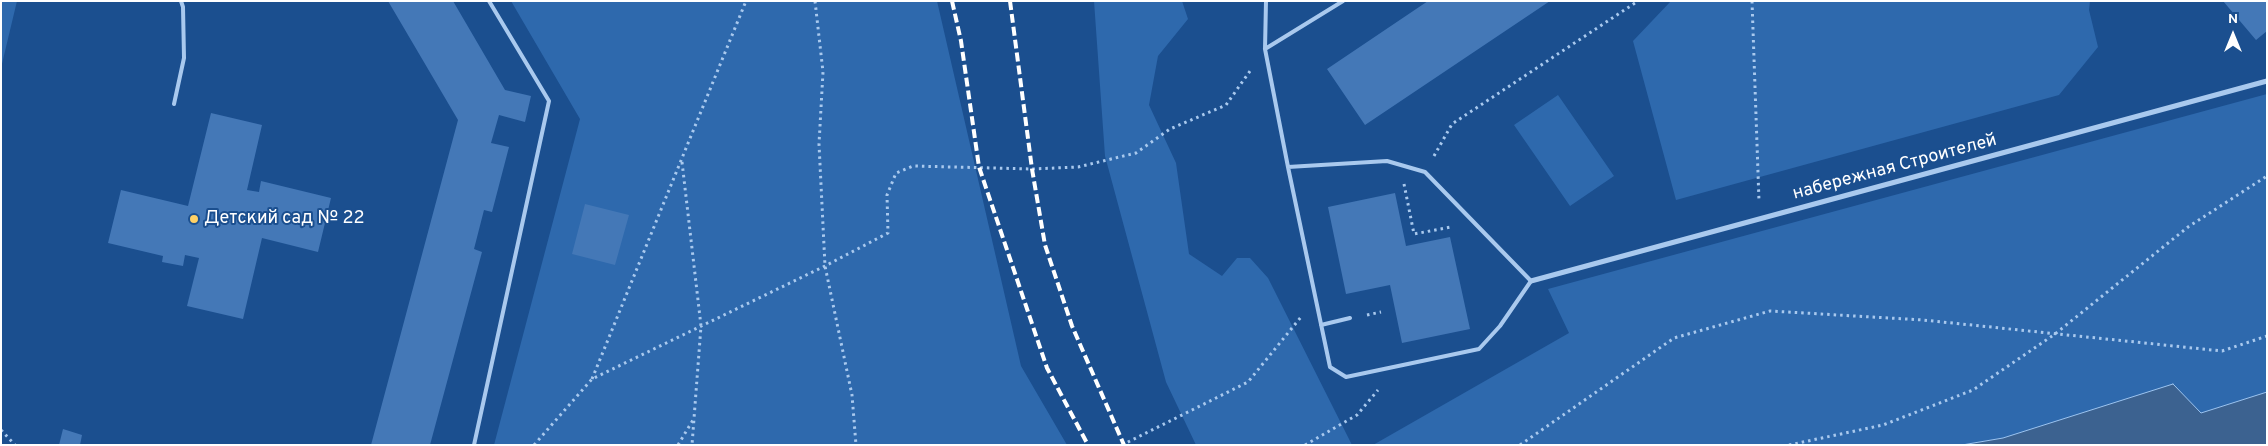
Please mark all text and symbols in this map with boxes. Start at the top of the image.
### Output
north arrow [2208,10,2258,60]
text: N [2228,11,2238,28]
street label: набережная Строителей [1791,130,1999,206]
place label: Детский сад № 22 [204,208,365,230]
marker: Детский сад № 22 [188,213,200,225]

